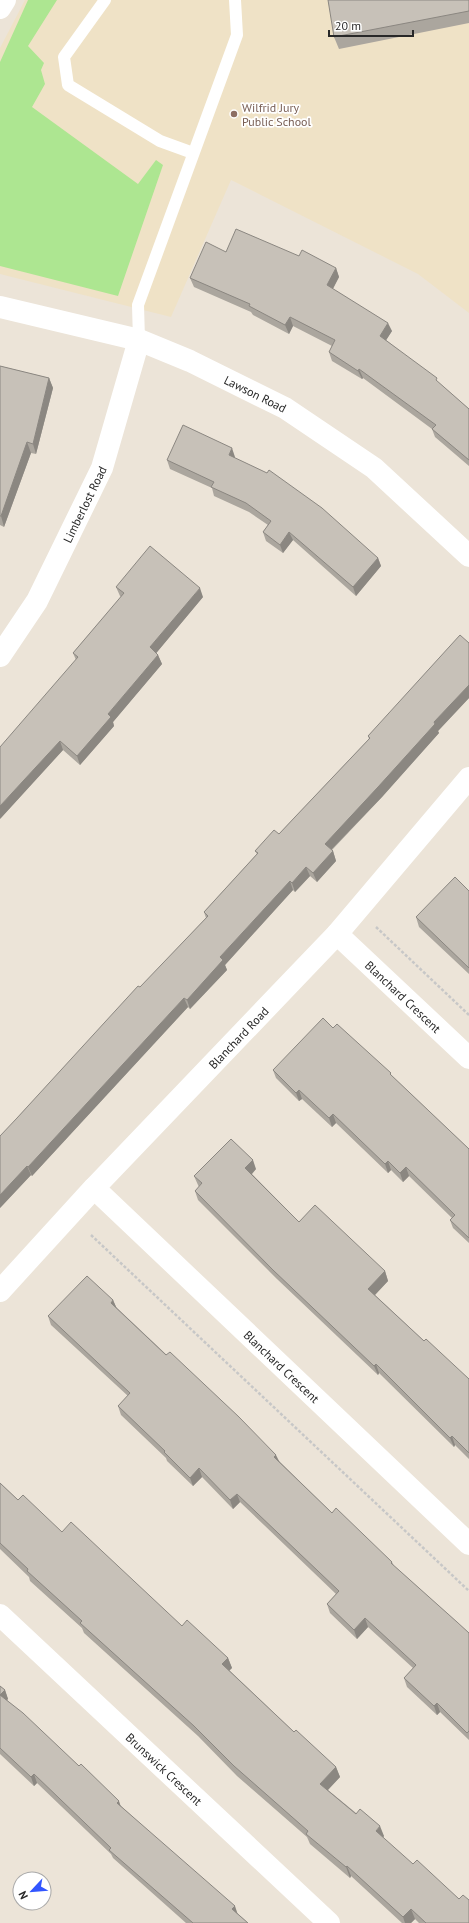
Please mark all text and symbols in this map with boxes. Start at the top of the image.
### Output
scale bar [329,12,413,38]
text: 20 m [335,18,361,33]
place label: Wilfrid Jury Public School [242,100,311,129]
marker: Wilfrid Jury Public School [229,109,239,119]
street label: Lawson Road [222,372,289,415]
street label: Limberlost Road [59,463,109,545]
street label: Blanchard Crescent [362,957,444,1036]
street label: Blanchard Road [205,1003,271,1071]
street label: Blanchard Crescent [241,1327,323,1406]
street label: Brunswick Crescent [123,1729,206,1808]
north arrow [12,1871,52,1911]
text: N [15,1889,31,1902]

